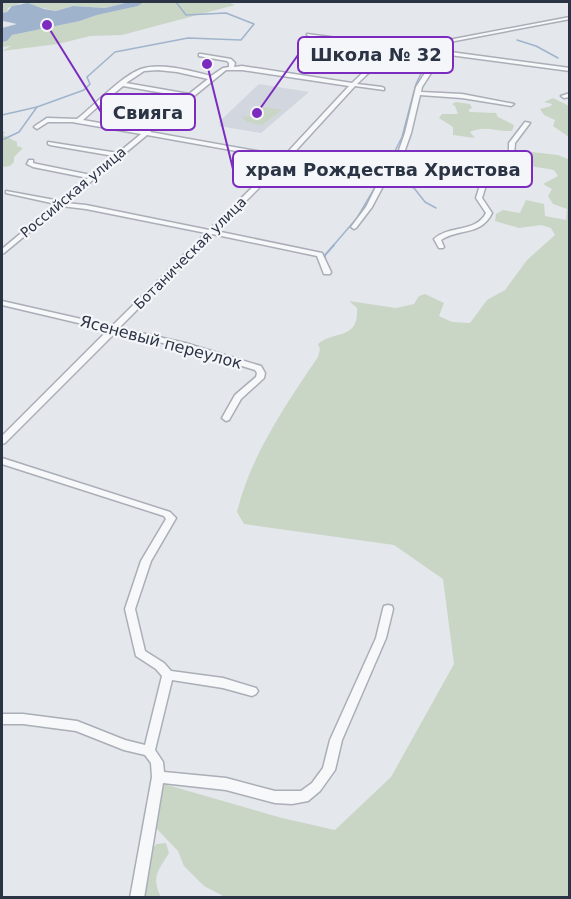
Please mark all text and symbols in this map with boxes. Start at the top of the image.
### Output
callout: Школа № 32 [298,37,453,73]
text: Школа № 32 [310,44,442,65]
callout: Свияга [101,94,195,130]
text: Свияга [113,102,183,123]
street label: Российская улица [17,143,129,241]
callout: храм Рождества Христова [233,151,532,187]
text: храм Рождества Христова [245,159,521,180]
street label: Ботаническая улица [131,194,249,312]
street label: Ясеневый переулок [78,311,244,373]

